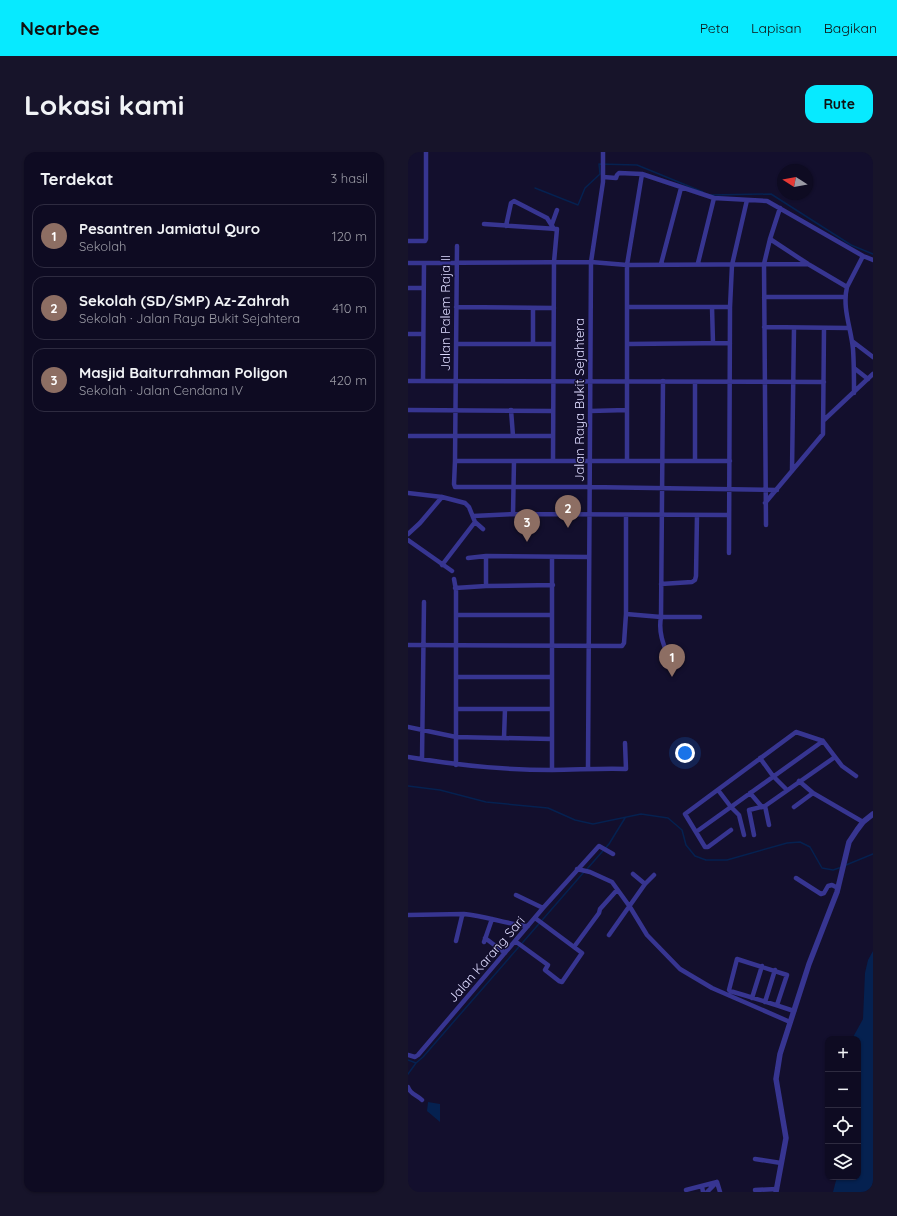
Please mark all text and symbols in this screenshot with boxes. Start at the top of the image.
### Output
text: Nearbee [20,16,100,40]
text: Peta [700,19,729,37]
text: Lapisan [751,19,802,37]
text: Bagikan [824,19,877,37]
button: Rute [805,85,873,123]
text: Lokasi kami [24,87,184,122]
north arrow [777,164,813,200]
text: Terdekat [40,168,114,189]
text: 3 hasil [331,170,368,186]
text: Pesantren Jamiatul Quro [79,219,260,238]
text: 1 [51,228,57,244]
text: 120 m [332,228,367,244]
text: Sekolah [79,238,126,254]
street label: Jalan Palem Raja II [437,255,453,371]
text: Sekolah (SD/SMP) Az-Zahrah [79,291,289,310]
text: 2 [50,300,58,316]
text: 410 m [332,300,367,316]
text: Sekolah · Jalan Raya Bukit Sejahtera [79,310,300,326]
street label: Jalan Raya Bukit Sejahtera [571,318,587,482]
text: Masjid Baiturrahman Poligon [79,363,288,382]
text: 3 [51,372,57,388]
text: 420 m [330,372,367,388]
text: Sekolah · Jalan Cendana IV [79,382,243,398]
pin: 2 [555,495,581,528]
pin: 3 [514,509,540,542]
pin: 1 [659,644,685,677]
your location [675,743,695,763]
street label: Jalan Karang Sari [444,913,528,1005]
map controls [825,1036,861,1180]
button: + [825,1036,861,1072]
button: − [825,1072,861,1108]
button: locate [825,1108,861,1144]
button: layers [825,1144,861,1180]

